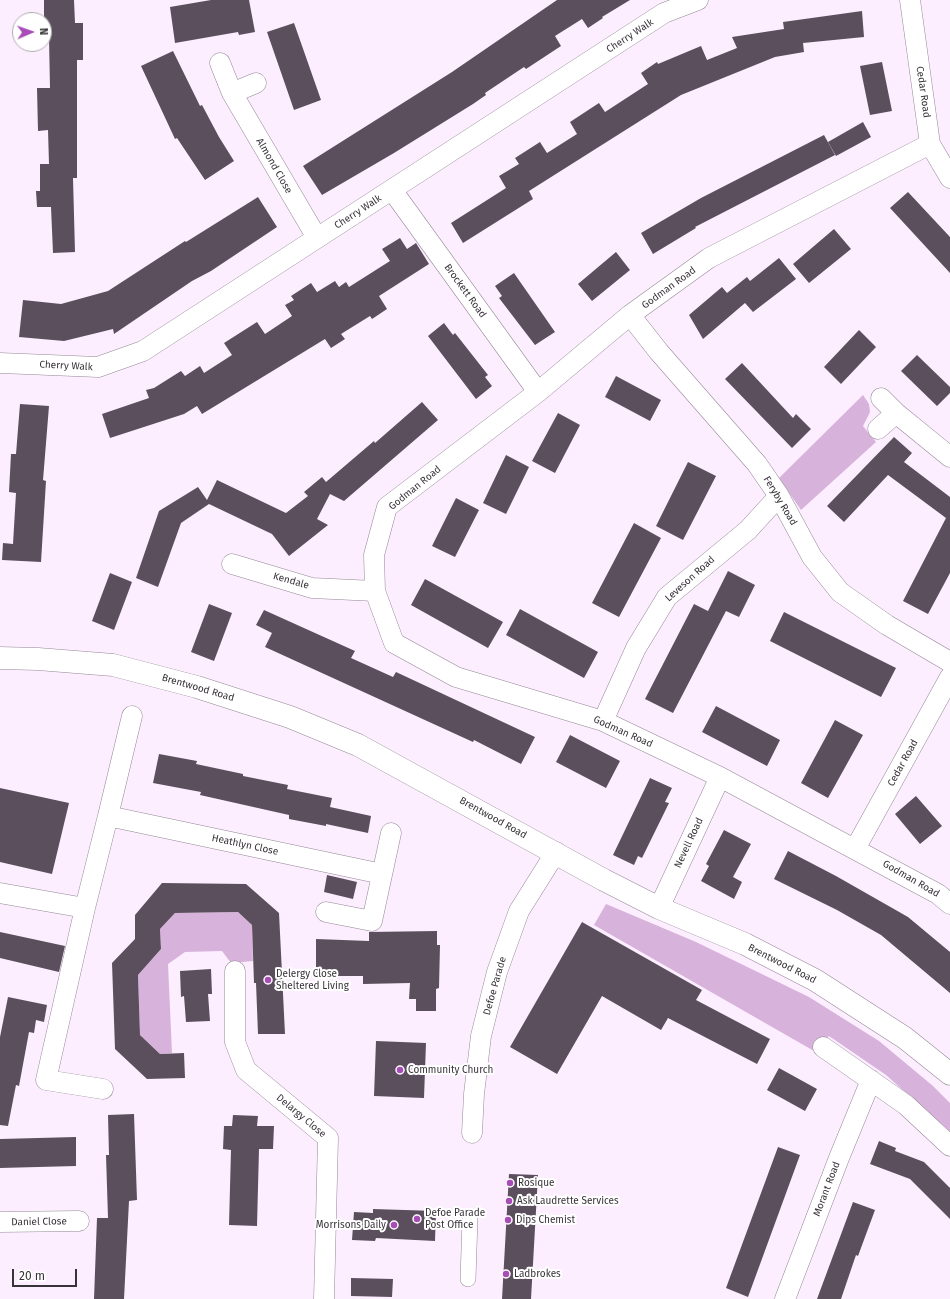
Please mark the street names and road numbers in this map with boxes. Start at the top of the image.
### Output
street label: Cherry Walk [604,16,656,56]
street label: Cedar Road [913,65,933,119]
street label: Almond Close [253,136,295,196]
street label: Cherry Walk [332,192,384,232]
street label: Brockett Road [441,262,489,320]
street label: Godman Road [640,264,698,312]
street label: Cherry Walk [39,359,93,373]
street label: Godman Road [386,463,444,513]
street label: Feryby Road [761,474,799,528]
street label: Leveson Road [663,554,717,604]
street label: Kendale [272,570,310,592]
street label: Brentwood Road [160,672,236,704]
street label: Godman Road [591,714,655,750]
street label: Cedar Road [885,737,921,789]
street label: Brentwood Road [457,795,529,841]
street label: Nevell Road [672,816,706,870]
street label: Heathlyn Close [211,832,279,858]
street label: Godman Road [880,858,942,900]
street label: Brentwood Road [746,942,818,986]
street label: Defoe Parade [481,955,509,1017]
street label: Delargy Close [274,1092,328,1140]
street label: Morant Road [811,1160,843,1218]
street label: Daniel Close [11,1216,67,1228]

